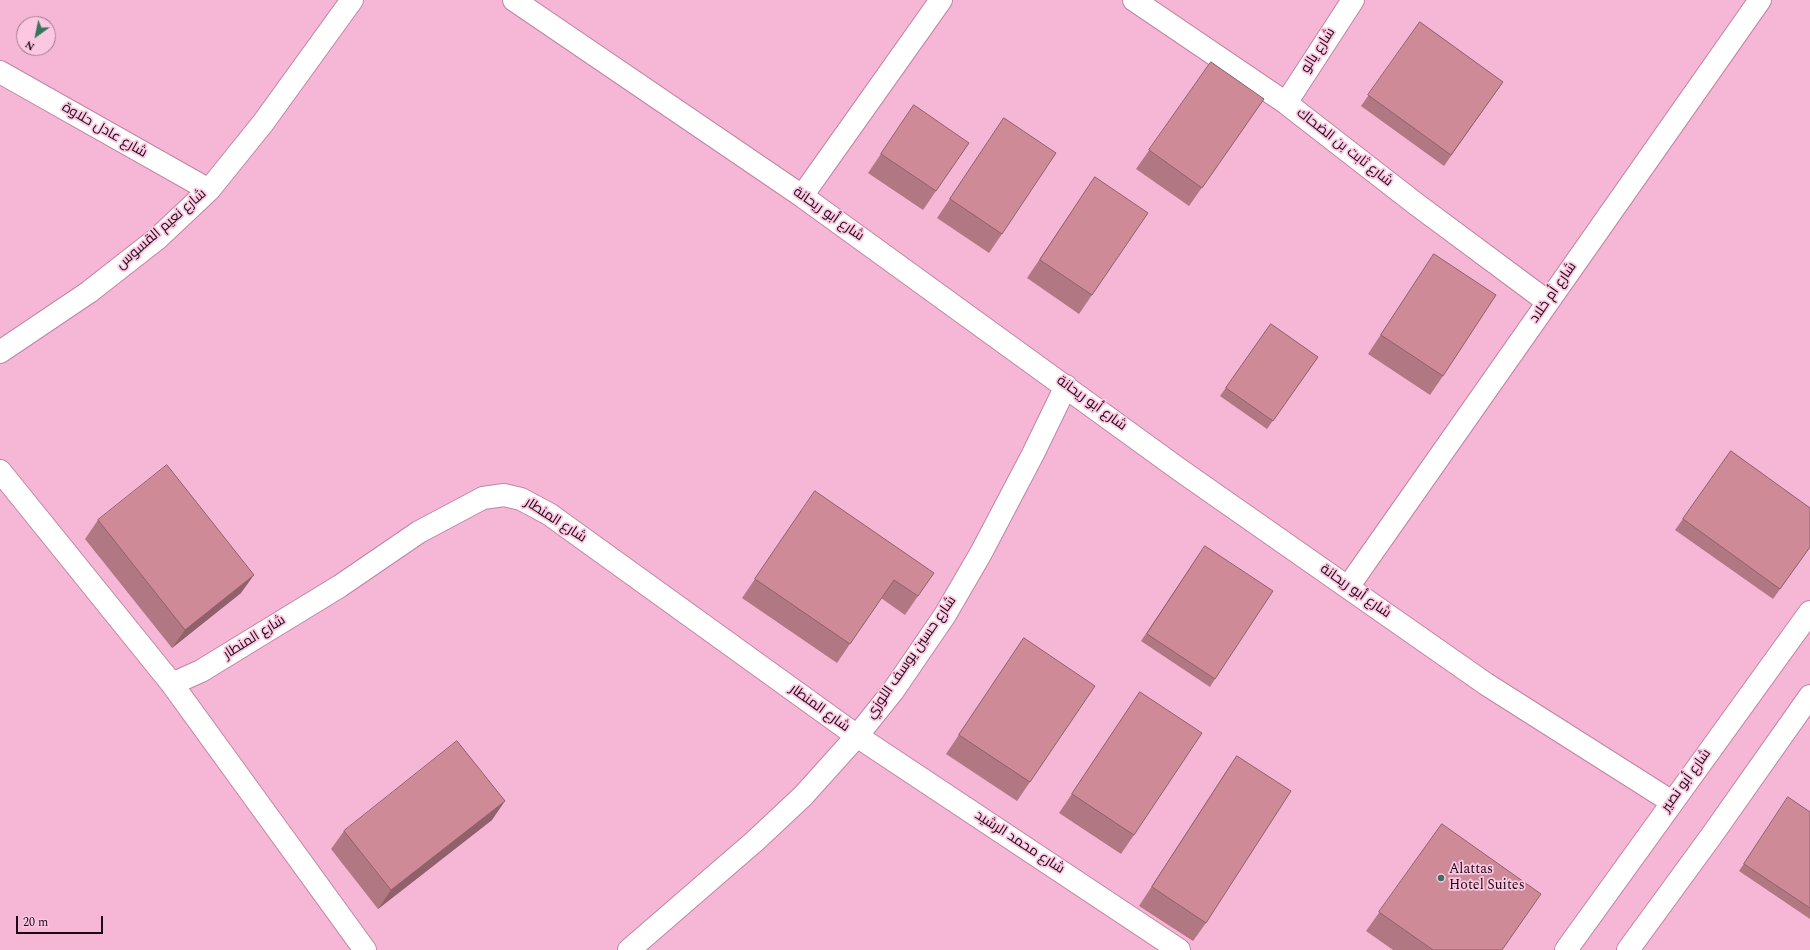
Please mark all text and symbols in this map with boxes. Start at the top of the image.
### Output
north arrow [16,16,56,56]
street label: شارع يالو [1298,25,1340,77]
text: N [21,36,38,55]
street label: شارع عادل حلاوة [58,100,150,162]
street label: شارع ثابت بن الضحاك [1293,105,1395,191]
street label: شارع أبو ريحانة [789,184,867,246]
street label: شارع نعيم القسوس [114,186,210,274]
street label: شارع أم خلاد [1527,259,1581,327]
street label: شارع أبو ريحانة [1053,373,1129,435]
street label: شارع المنطار [521,495,589,547]
street label: شارع أبو ريحانة [1316,561,1394,623]
street label: شارع حسين يوسف اللوزي [863,593,961,723]
street label: شارع المنطار [221,612,289,664]
street label: شارع المنطار [786,682,852,736]
street label: شارع أبو نصير [1659,746,1715,816]
street label: شارع محمد الرشيد [971,808,1067,878]
place label: Alattas Hotel Suites [1449,862,1525,894]
marker: Alattas Hotel Suites [1436,873,1446,883]
scale bar [18,908,105,934]
text: 20 m [23,913,48,932]

